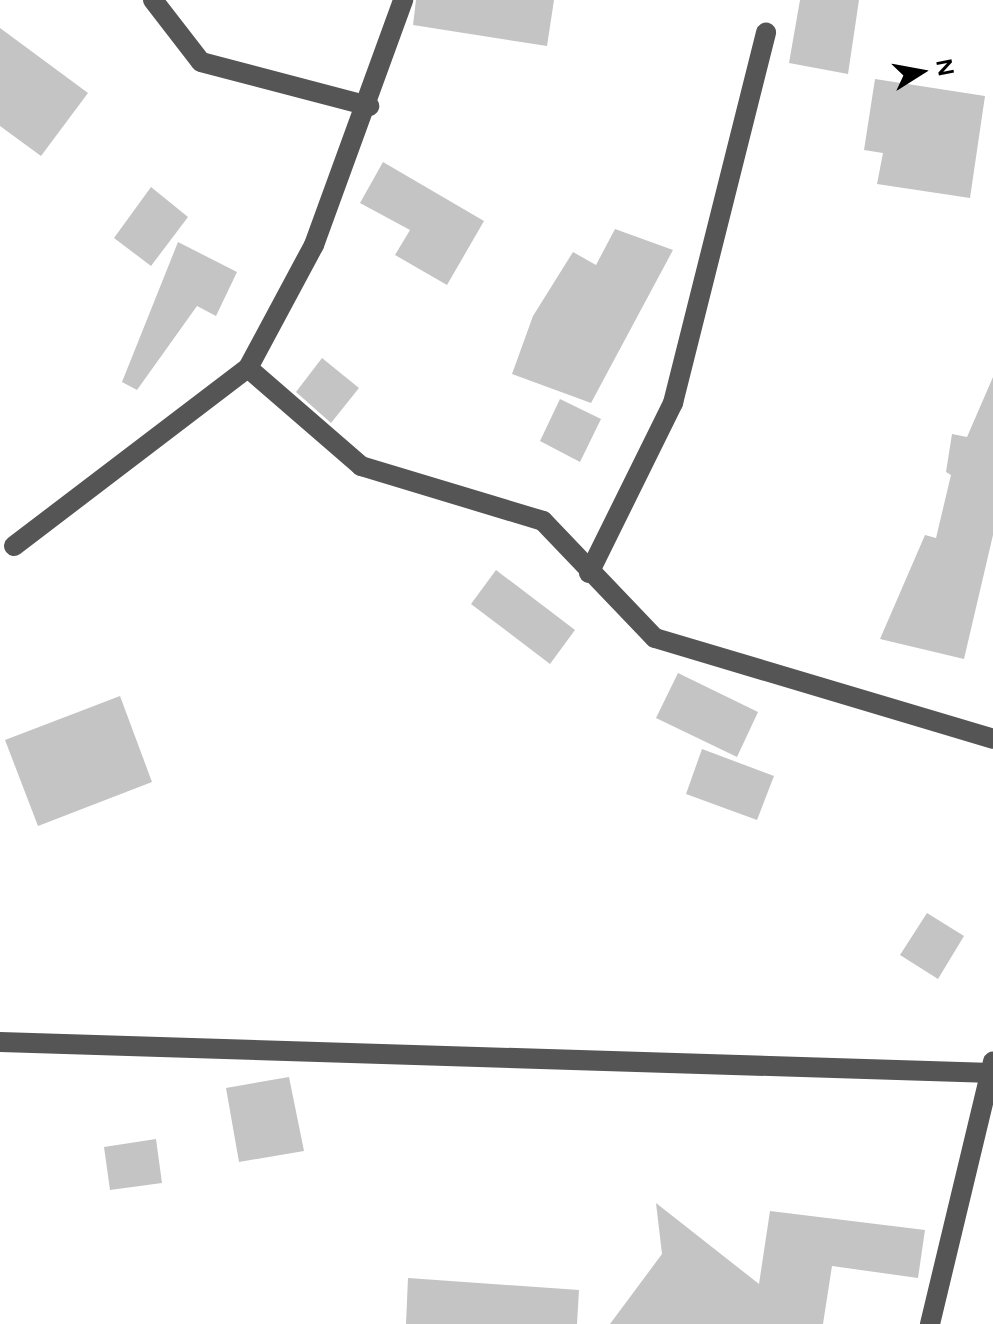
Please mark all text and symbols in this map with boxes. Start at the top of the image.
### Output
north arrow [881,32,961,112]
text: N [930,56,960,78]

